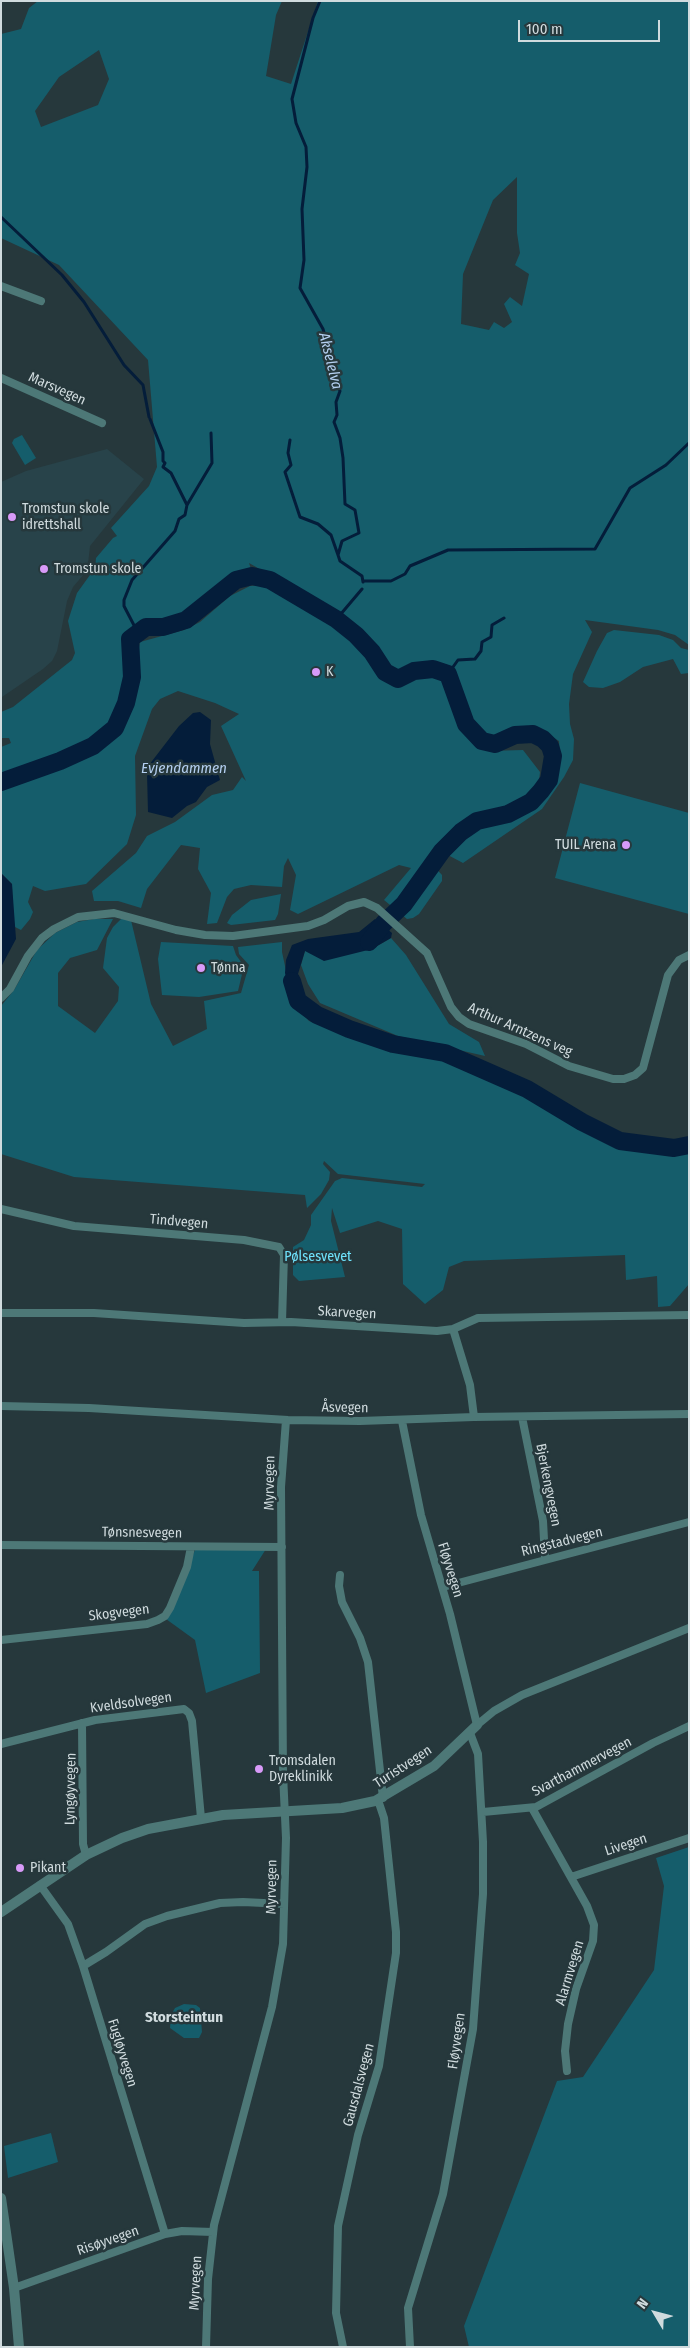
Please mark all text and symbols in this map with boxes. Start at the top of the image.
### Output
scale bar [520,10,662,42]
text: 100 m [526,20,563,38]
water label: Akselelva [314,331,346,391]
street label: Marsvegen [26,369,88,409]
place label: Tromstun skole idrettshall [22,501,110,534]
marker: Tromstun skole idrettshall [6,511,18,523]
place label: Tromstun skole [54,561,142,577]
marker: Tromstun skole [38,563,50,575]
place label: K [326,664,333,680]
marker: K [310,666,322,678]
water label: Evjendammen [141,760,227,778]
place label: TUIL Arena [555,837,616,853]
marker: TUIL Arena [620,839,632,851]
place label: Tønna [211,960,246,976]
marker: Tønna [195,962,207,974]
street label: Arthur Arntzens veg [465,999,575,1061]
street label: Tindvegen [149,1211,209,1233]
park label: Pølsesvevet [284,1249,352,1265]
street label: Skarvegen [317,1303,377,1323]
street label: Åsvegen [321,1399,369,1417]
street label: Bjerkengvegen [532,1442,564,1528]
street label: Myrvegen [261,1455,279,1511]
street label: Tønsnesvegen [102,1524,182,1542]
street label: Ringstadvegen [519,1524,605,1560]
street label: Fløyvegen [434,1540,466,1600]
street label: Skogvegen [88,1601,150,1625]
street label: Kveldsolvegen [89,1689,173,1717]
street label: Svarthammervegen [529,1734,635,1800]
street label: Turistvegen [371,1742,435,1792]
street label: Lyngøyvegen [62,1753,80,1825]
place label: Tromsdalen Dyreklinikk [269,1753,336,1785]
marker: Tromsdalen Dyreklinikk [253,1763,265,1775]
street label: Livegen [603,1830,649,1860]
street label: Myrvegen [263,1859,281,1915]
place label: Pikant [30,1860,66,1876]
marker: Pikant [14,1862,26,1874]
street label: Alarmvegen [552,1938,588,2008]
district label: Storsteintun [145,2009,223,2027]
street label: Fløyvegen [445,2012,469,2070]
street label: Fugløyvegen [104,2017,140,2089]
street label: Gausdalsvegen [340,2041,378,2129]
street label: Risøyvegen [75,2223,141,2259]
street label: Myrvegen [186,2255,206,2311]
north arrow [630,2288,680,2338]
text: N [633,2295,652,2312]

